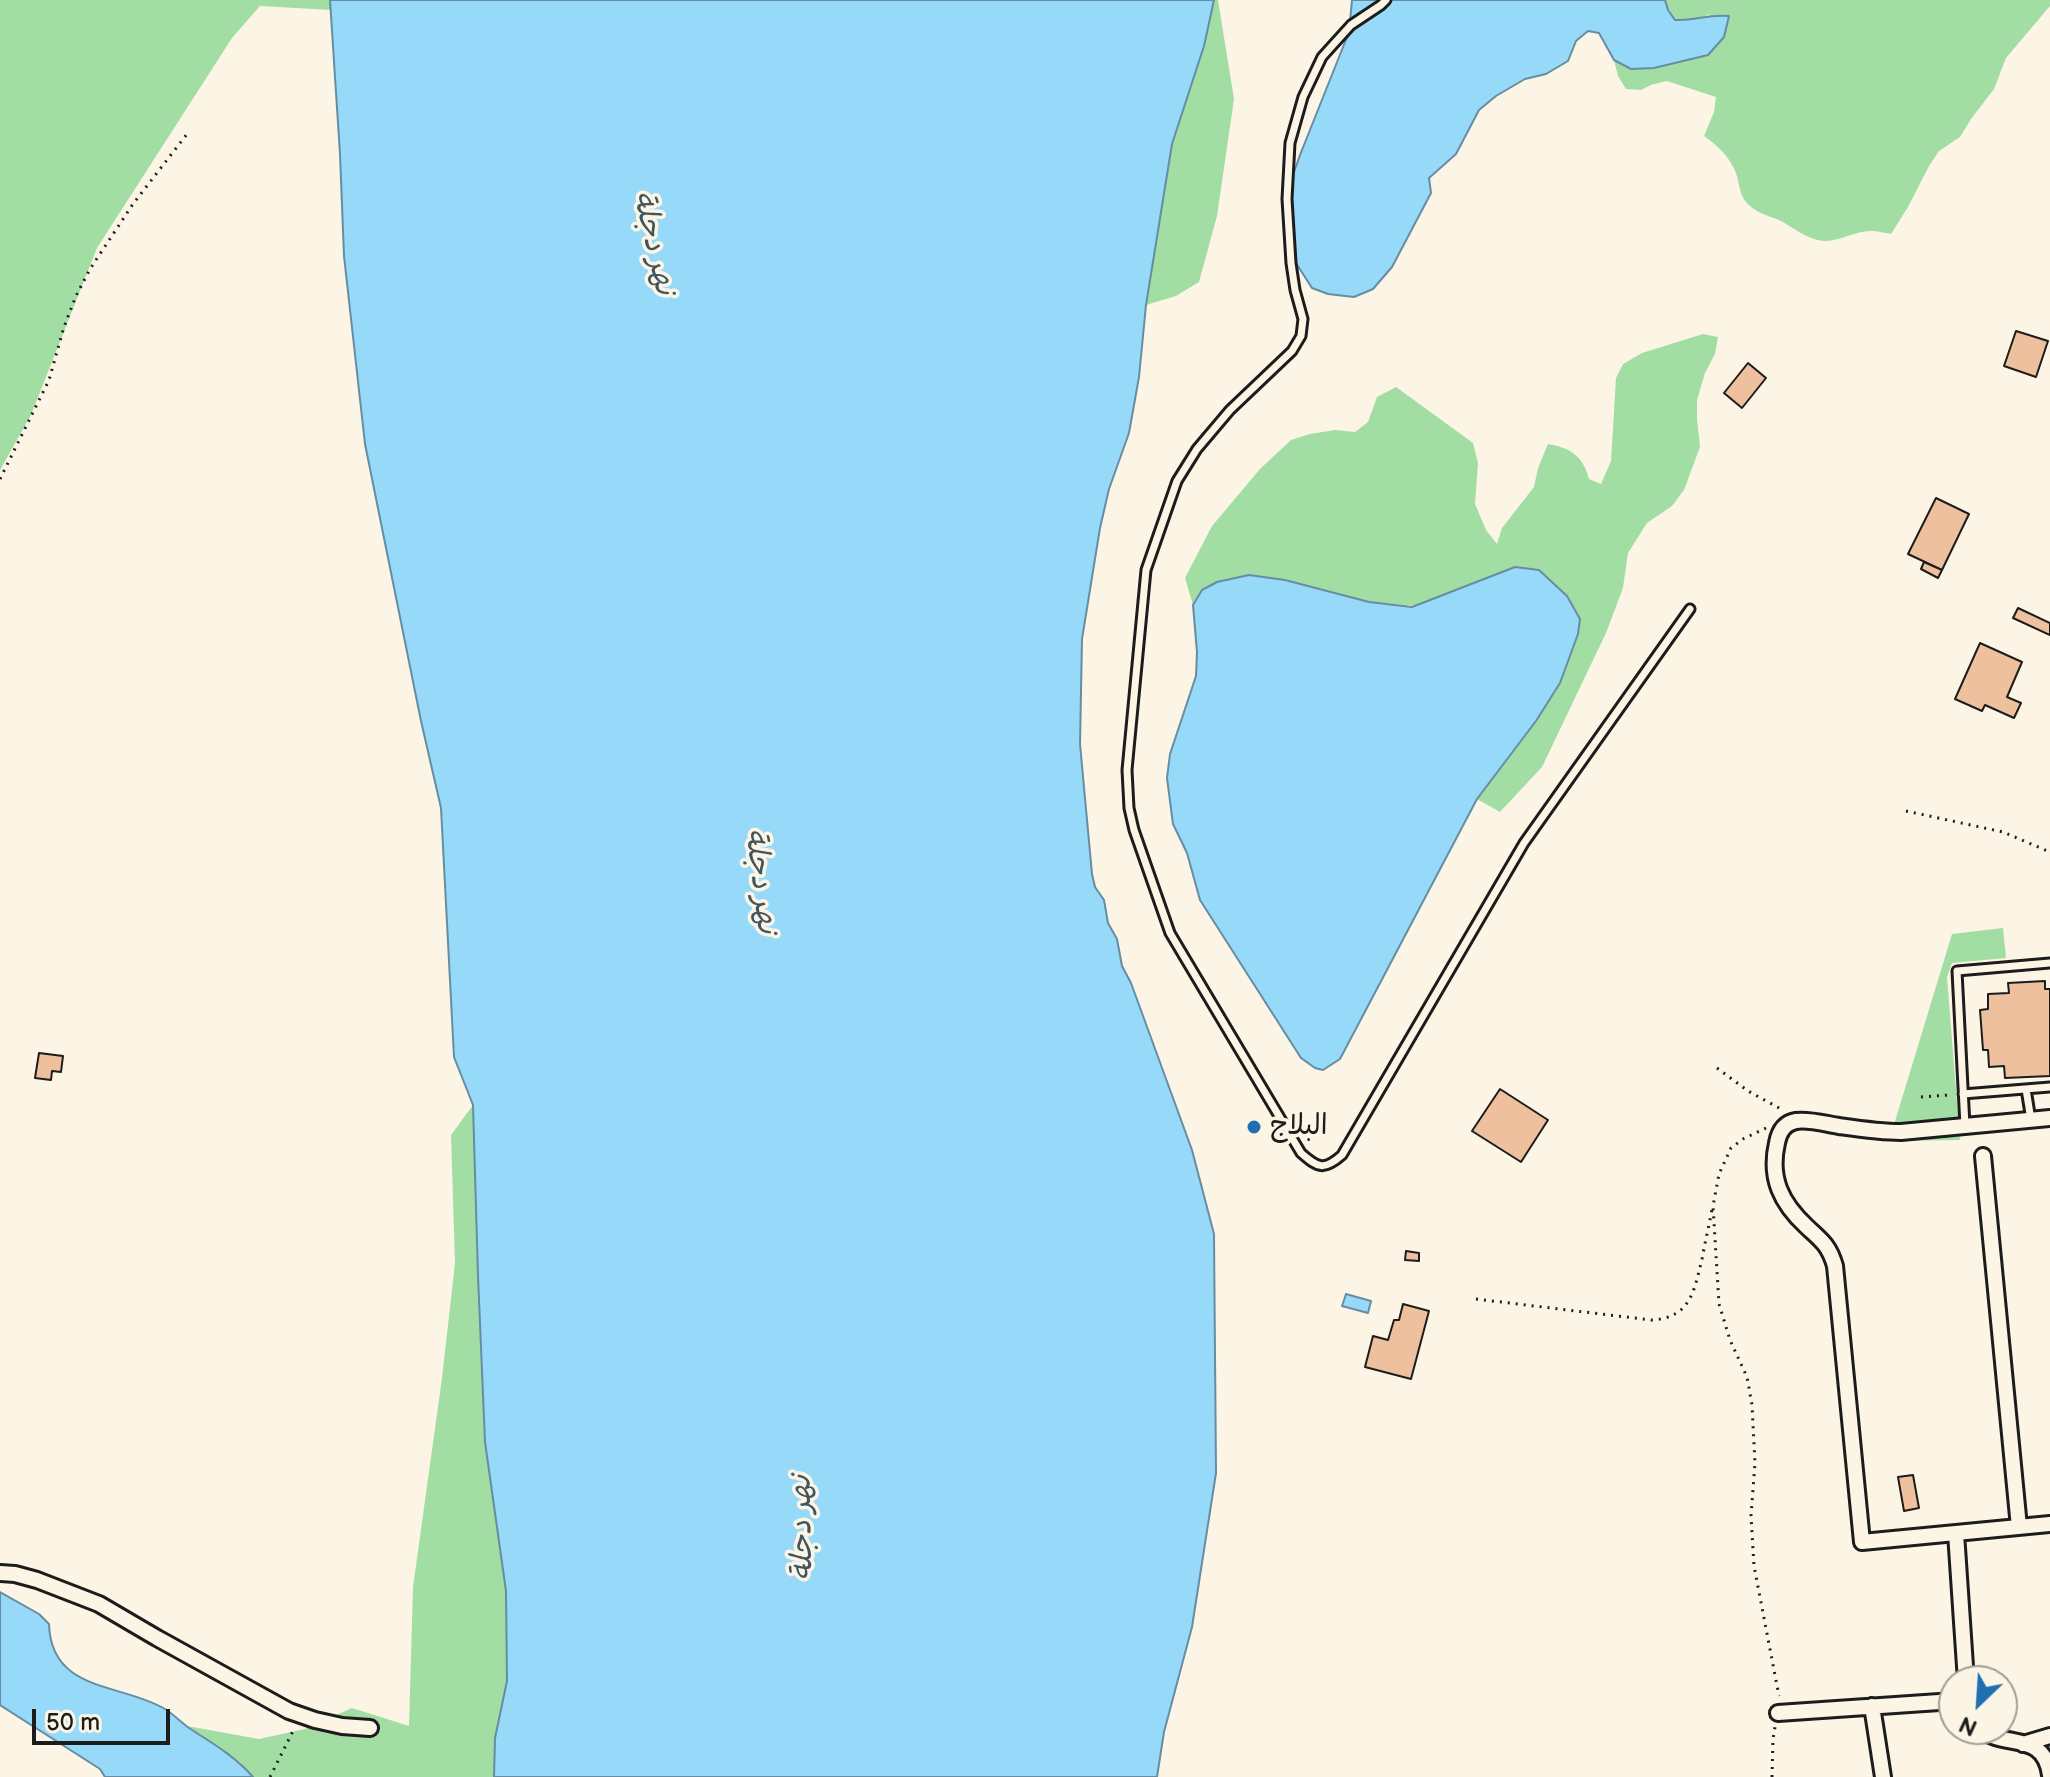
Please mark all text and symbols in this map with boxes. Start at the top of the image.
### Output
water label: نهر دجلة [624,188,682,298]
water label: نهر دجلة [736,826,784,936]
place label: البلاج [1270,1110,1328,1144]
marker: البلاج [1245,1118,1263,1136]
water label: نهر دجلة [784,1475,822,1581]
north arrow [1938,1665,2018,1745]
scale bar [36,1693,174,1743]
text: 50 m [46,1708,100,1737]
text: N [1955,1710,1982,1741]

